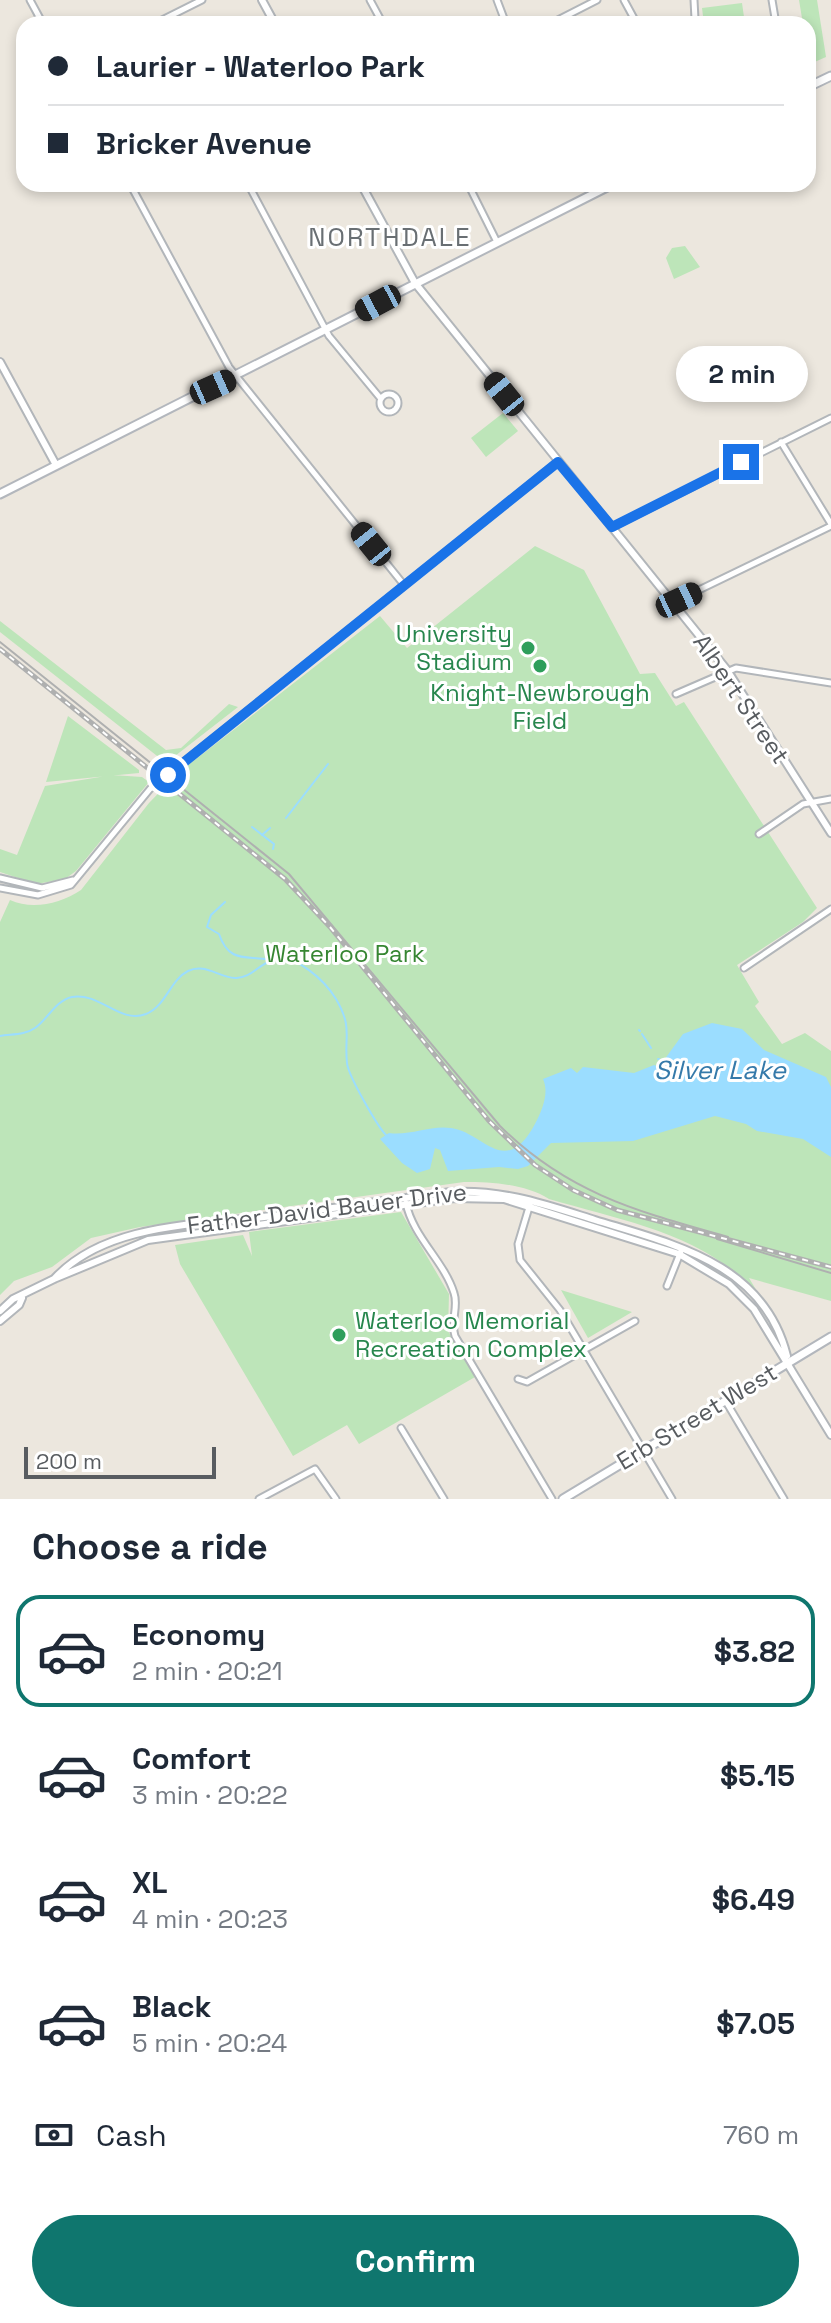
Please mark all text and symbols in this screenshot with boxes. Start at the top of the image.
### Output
text: Laurier - Waterloo Park [96,47,425,86]
text: Bricker Avenue [96,124,312,163]
district label: NORTHDALE [308,220,472,254]
car [351,281,405,325]
callout: 2 min [675,346,807,402]
text: 2 min [708,357,776,391]
car [186,366,240,408]
car [480,368,528,420]
route end [723,444,759,480]
car [347,518,395,570]
car [652,579,706,621]
place label: University Stadium [396,618,512,677]
street label: Albert Street [687,628,796,770]
marker: University Stadium [519,639,537,657]
marker: Knight-Newbrough Field [531,657,549,675]
place label: Knight-Newbrough Field [430,677,650,736]
route start [150,757,186,793]
park label: Waterloo Park [265,938,425,969]
water label: Silver Lake [654,1053,788,1087]
street label: Father David Bauer Drive [185,1176,469,1241]
place label: Waterloo Memorial Recreation Complex [355,1305,587,1364]
marker: Waterloo Memorial Recreation Complex [330,1326,348,1344]
street label: Erb Street West [611,1356,783,1477]
scale bar [24,1443,216,1479]
text: 200 m [36,1447,102,1475]
text: Choose a ride [32,1524,268,1570]
icon: car [36,1615,108,1687]
text: Economy [132,1615,265,1654]
text: $3.82 [714,1632,795,1671]
text: 2 min · 20:21 [132,1654,283,1688]
icon: car [36,1739,108,1811]
text: Comfort [132,1739,251,1778]
text: $5.15 [720,1756,795,1795]
text: 3 min · 20:22 [132,1778,288,1812]
icon: car [36,1863,108,1935]
text: XL [132,1863,168,1902]
text: $6.49 [712,1880,795,1919]
text: 4 min · 20:23 [132,1902,288,1936]
icon: car [36,1987,108,2059]
text: Black [132,1987,211,2026]
text: $7.05 [716,2004,795,2043]
text: 5 min · 20:24 [132,2026,287,2060]
icon: cash [32,2113,76,2157]
text: Cash [96,2116,167,2155]
text: 760 m [723,2118,799,2152]
button: Confirm [32,2215,799,2307]

